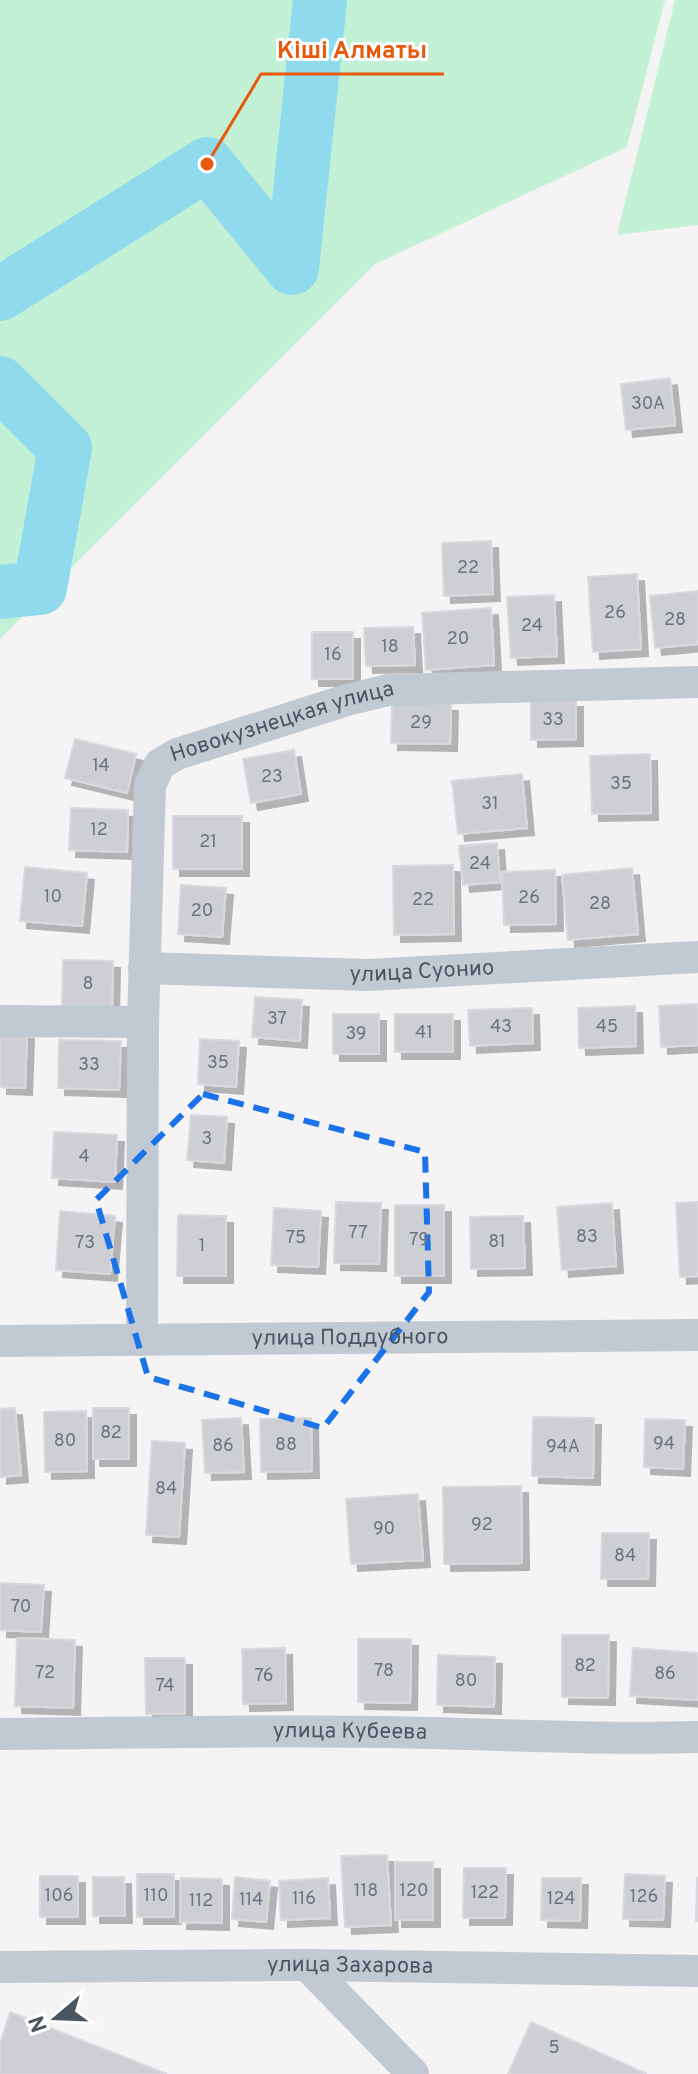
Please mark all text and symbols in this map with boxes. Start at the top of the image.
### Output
callout: Кіші Алматы [261,26,444,74]
text: Кіші Алматы [277,37,427,67]
house number: 30А [631,393,665,416]
house number: 22 [457,557,479,580]
house number: 26 [604,602,626,625]
house number: 28 [664,609,686,632]
house number: 24 [521,615,543,638]
house number: 20 [447,628,469,651]
house number: 18 [381,636,399,659]
house number: 16 [324,644,342,667]
street label: Новокузнецкая улица [167,676,397,769]
house number: 33 [542,709,564,732]
house number: 29 [410,712,432,735]
house number: 14 [92,755,110,778]
house number: 23 [261,766,283,789]
house number: 35 [610,773,632,796]
house number: 31 [481,793,499,816]
house number: 12 [90,819,108,842]
house number: 21 [199,831,217,854]
house number: 24 [469,853,491,876]
house number: 10 [44,886,62,909]
house number: 26 [518,887,540,910]
house number: 22 [412,889,434,912]
house number: 28 [589,893,611,916]
house number: 20 [191,900,213,923]
street label: улица Суонио [349,955,495,989]
house number: 8 [83,973,94,996]
house number: 37 [267,1008,287,1031]
house number: 43 [490,1016,512,1039]
house number: 45 [596,1016,618,1039]
house number: 41 [415,1022,433,1045]
house number: 39 [345,1023,367,1046]
house number: 35 [207,1052,229,1075]
house number: 33 [78,1054,100,1077]
house number: 3 [202,1128,212,1151]
house number: 4 [78,1146,90,1169]
house number: 77 [348,1222,368,1245]
house number: 83 [576,1226,598,1249]
house number: 75 [286,1227,306,1250]
house number: 79 [409,1229,429,1252]
house number: 81 [488,1231,506,1254]
house number: 73 [75,1232,95,1255]
house number: 1 [199,1235,205,1258]
street label: улица Поддубного [251,1324,449,1352]
house number: 82 [100,1422,122,1445]
house number: 80 [54,1430,76,1453]
house number: 94 [653,1433,675,1456]
house number: 88 [275,1434,297,1457]
house number: 86 [212,1435,234,1458]
house number: 94А [546,1436,580,1459]
house number: 84 [155,1478,177,1501]
house number: 92 [471,1514,493,1537]
house number: 90 [373,1518,395,1541]
house number: 84 [614,1545,636,1568]
house number: 70 [11,1596,31,1619]
house number: 82 [574,1655,596,1678]
house number: 78 [374,1660,394,1683]
house number: 72 [35,1662,55,1685]
house number: 86 [654,1663,676,1686]
house number: 76 [254,1665,274,1688]
house number: 80 [455,1670,477,1693]
house number: 74 [156,1675,174,1698]
street label: улица Кубеева [273,1718,428,1746]
house number: 118 [354,1880,378,1903]
house number: 120 [399,1880,429,1903]
house number: 122 [471,1882,499,1905]
house number: 106 [44,1885,74,1908]
house number: 110 [144,1885,168,1908]
house number: 126 [630,1886,658,1909]
house number: 116 [292,1888,316,1911]
house number: 124 [547,1888,575,1911]
house number: 114 [239,1889,263,1912]
house number: 112 [189,1890,213,1913]
street label: улица Захарова [267,1951,433,1980]
north arrow [16,1978,96,2058]
text: N [24,2012,55,2036]
house number: 5 [548,2037,560,2060]

